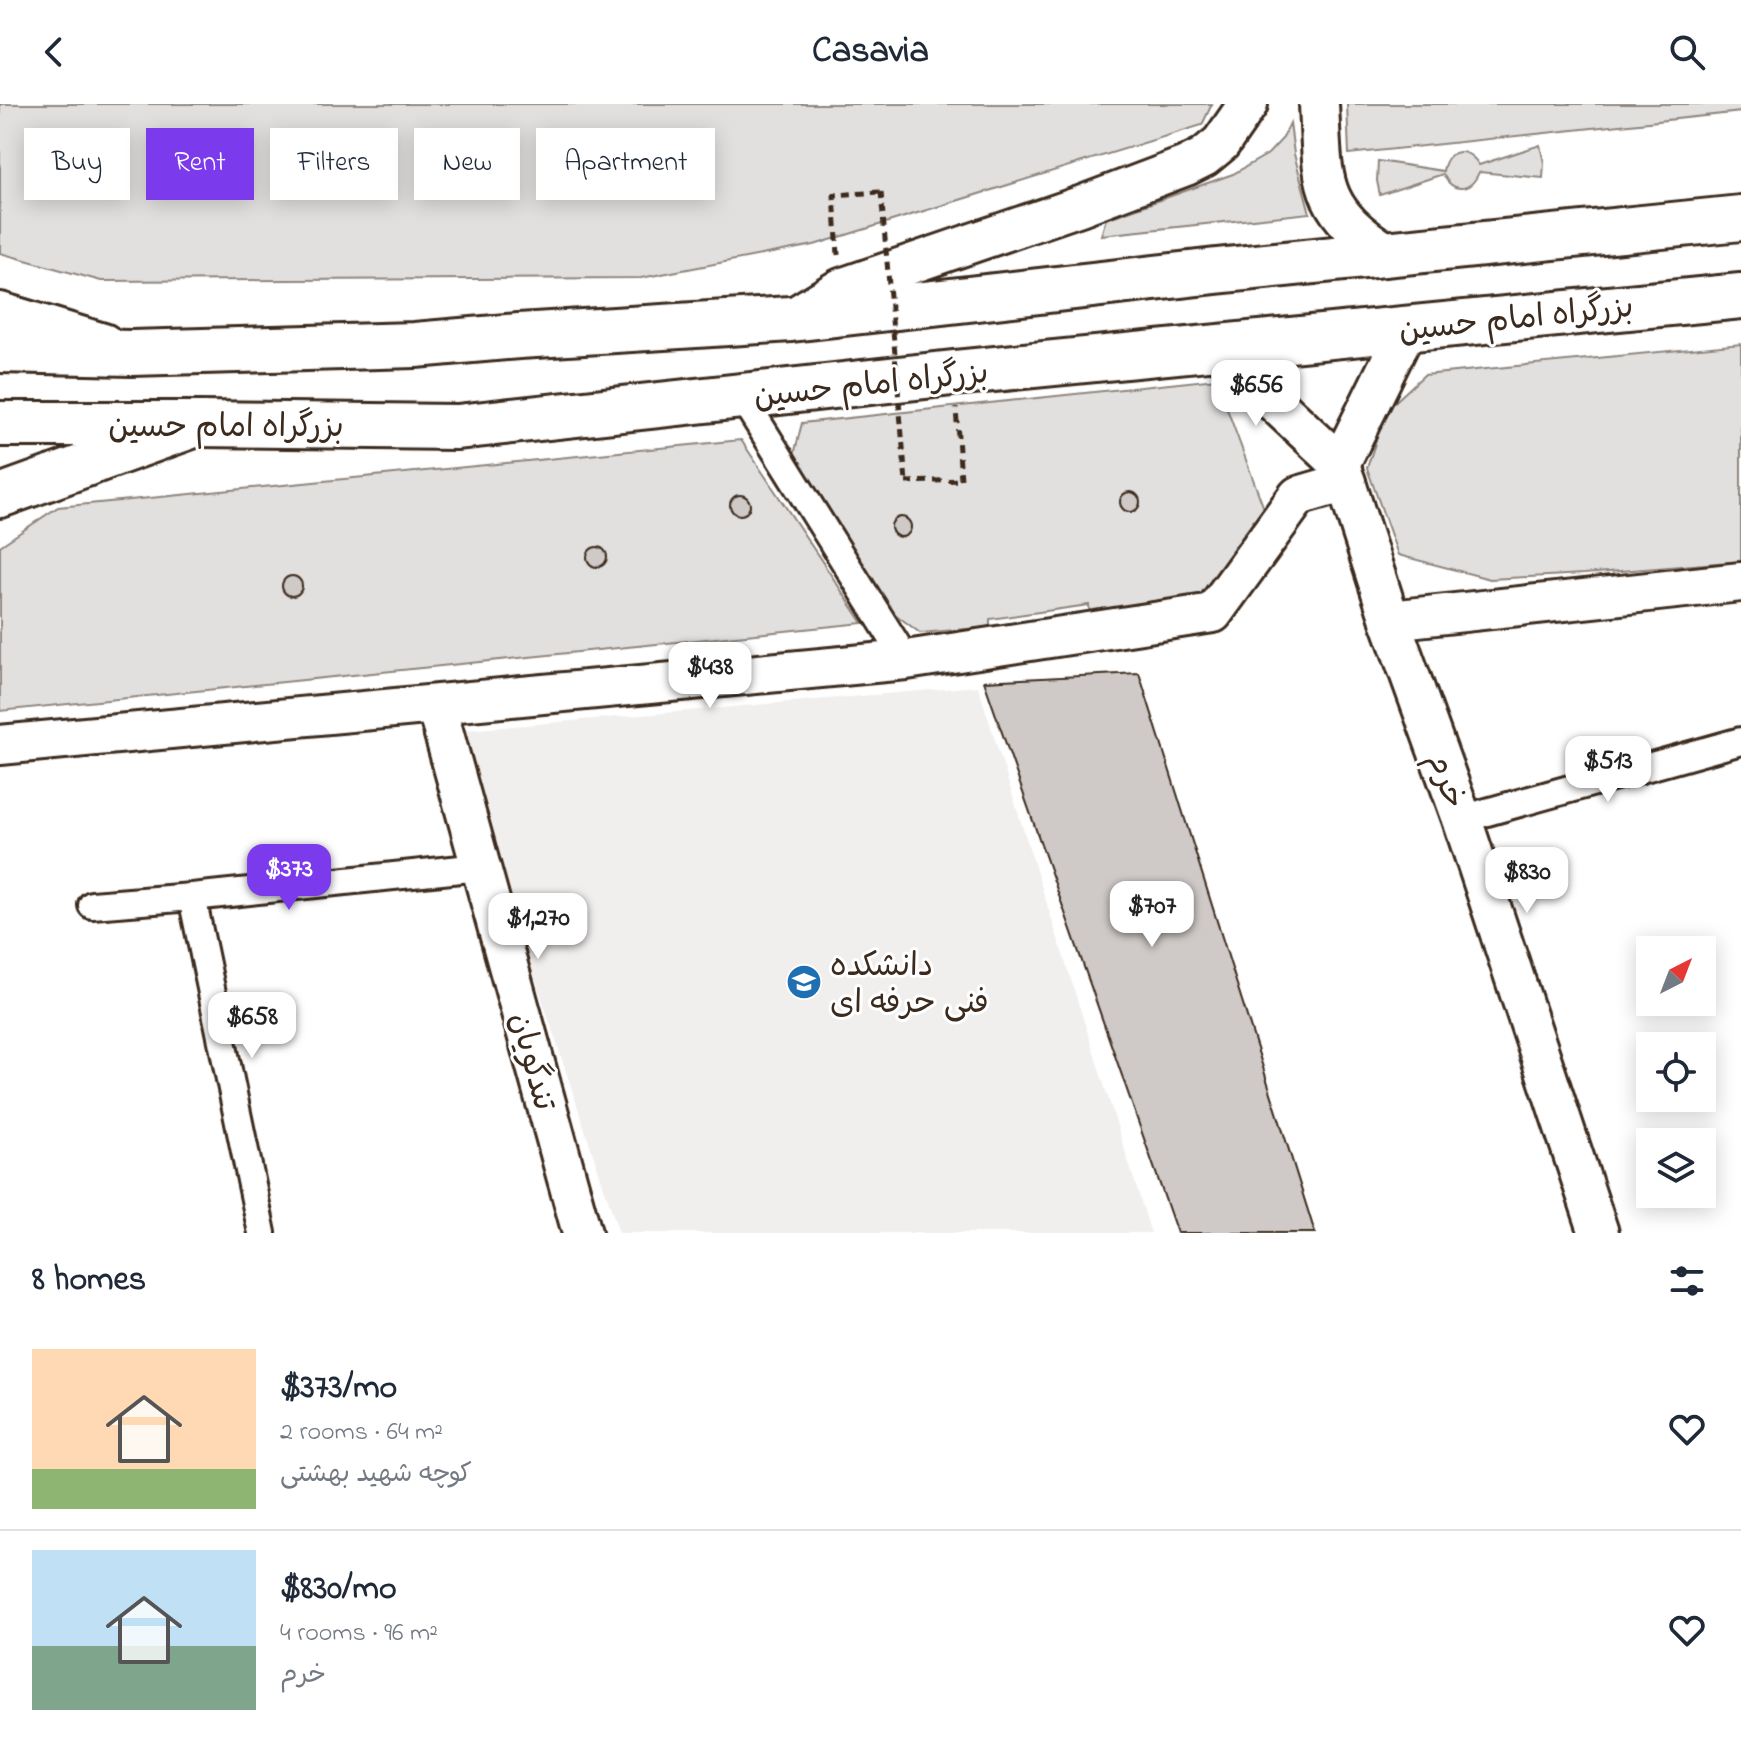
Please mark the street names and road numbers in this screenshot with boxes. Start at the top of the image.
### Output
street label: بزرگراه امام حسین [1397,285,1636,356]
street label: بزرگراه امام حسین [752,351,991,422]
street label: بزرگراه امام حسین [108,405,344,452]
street label: خرم [1413,747,1476,816]
street label: تندگویان [495,1008,566,1117]

